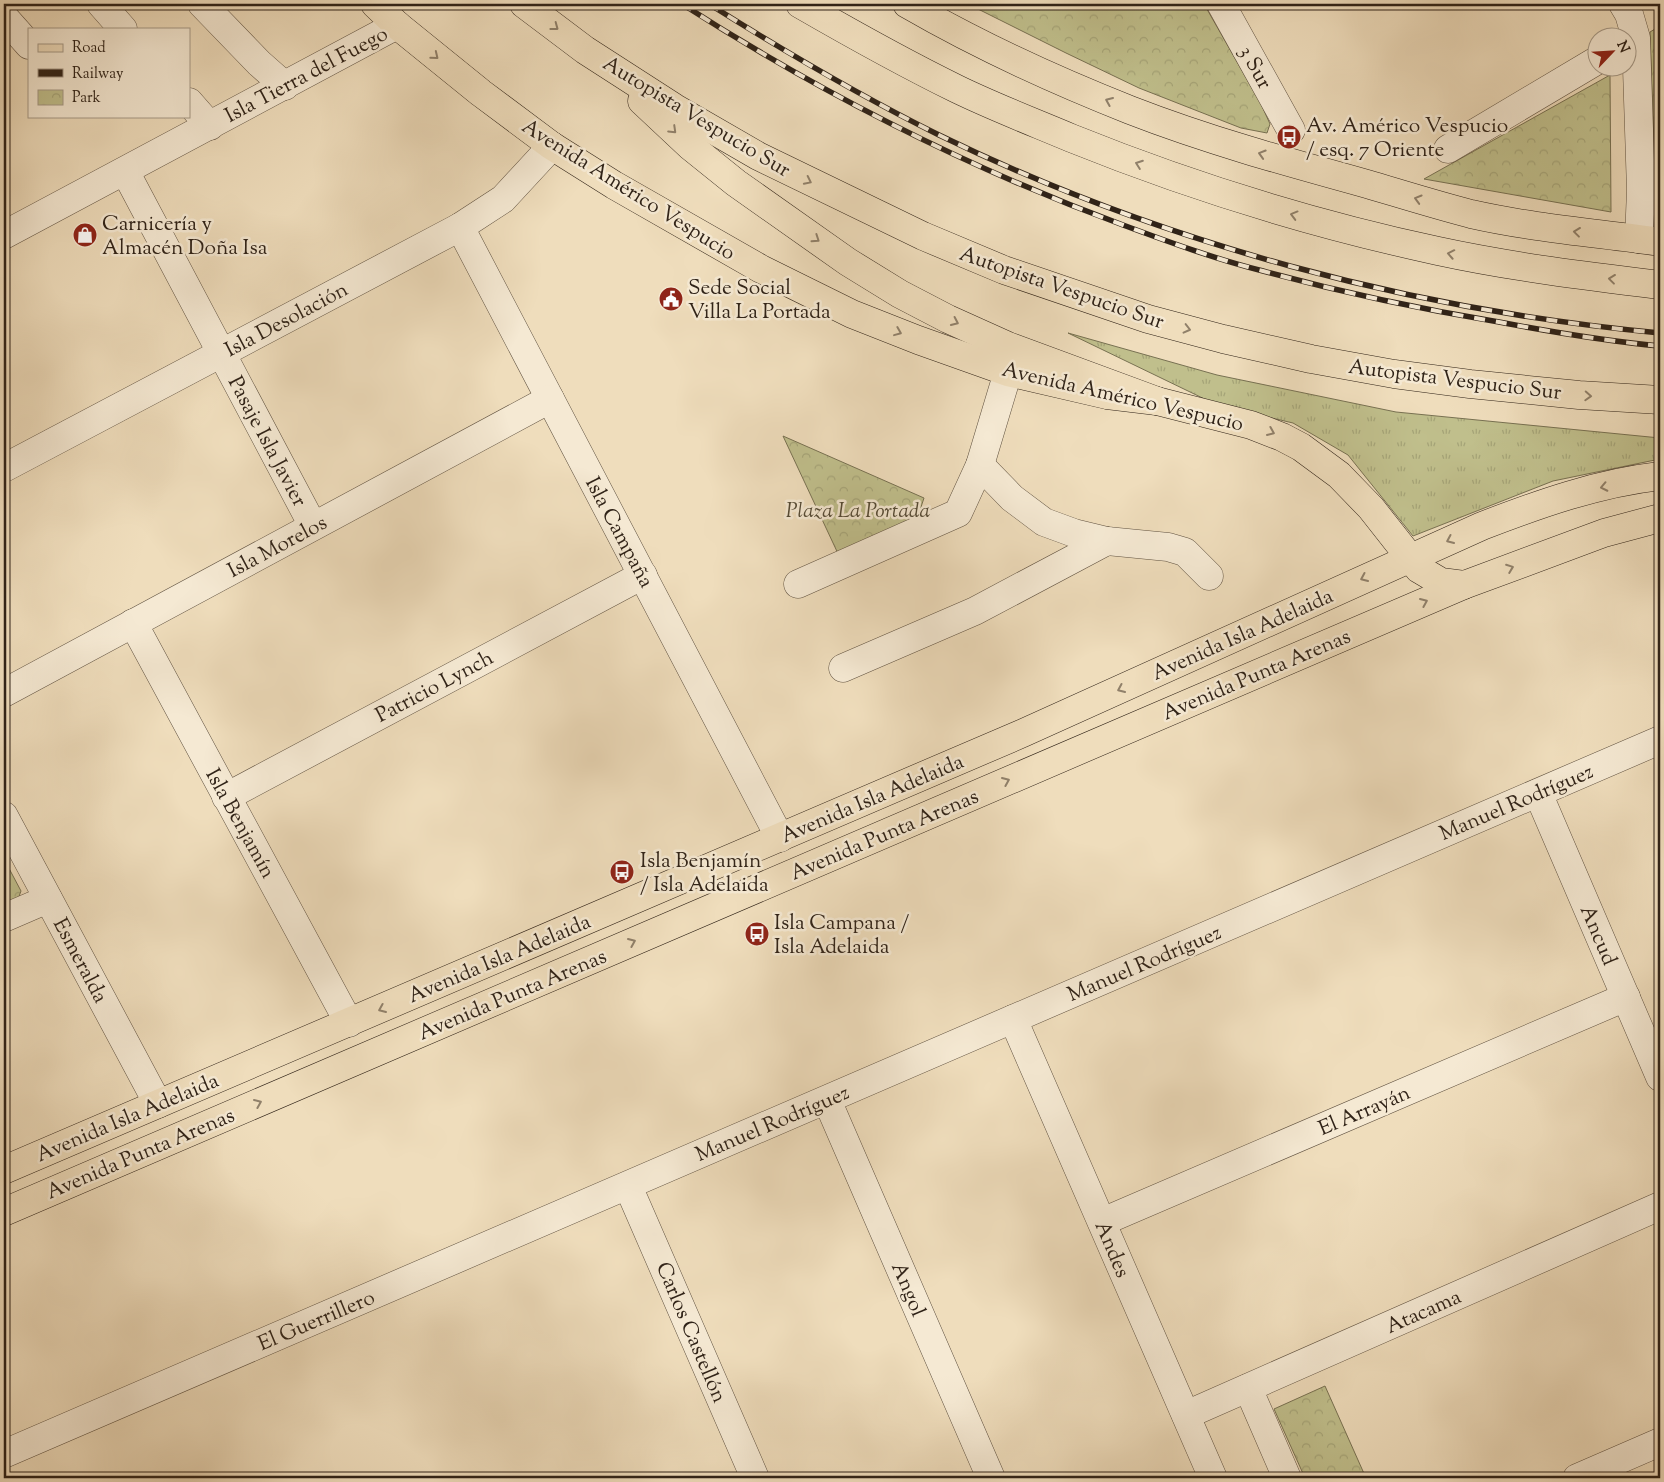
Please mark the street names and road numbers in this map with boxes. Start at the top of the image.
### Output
street label: Isla Tierra del Fuego [220,20,394,131]
street label: 3 Sur [1230,41,1278,95]
street label: Autopista Vespucio Sur [596,50,796,186]
street label: Avenida Américo Vespucio [515,113,741,269]
street label: Autopista Vespucio Sur [955,240,1168,338]
street label: Isla Desolación [220,276,354,366]
street label: Autopista Vespucio Sur [1346,353,1563,409]
street label: Avenida Américo Vespucio [999,356,1246,440]
street label: Pasaje Isla Javier [219,371,313,513]
street label: Isla Campaña [576,472,660,594]
street label: Isla Morelos [223,509,333,586]
street label: Avenida Isla Adelaida [1147,582,1339,689]
street label: Avenida Punta Arenas [1158,623,1356,729]
street label: Patricio Lynch [371,644,499,731]
street label: Avenida Isla Adelaida [777,748,969,852]
street label: Manuel Rodríguez [1435,758,1599,850]
street label: Isla Benjamín [197,764,282,884]
street label: Avenida Punta Arenas [786,783,984,889]
street label: Ancud [1571,901,1623,971]
street label: Avenida Isla Adelaida [404,908,596,1012]
street label: Esmeralda [44,913,114,1009]
street label: Manuel Rodríguez [1063,919,1227,1011]
street label: Avenida Punta Arenas [414,943,612,1049]
street label: Avenida Isla Adelaida [32,1067,224,1171]
street label: Manuel Rodríguez [691,1079,855,1171]
street label: El Arrayán [1314,1079,1415,1145]
street label: Avenida Punta Arenas [42,1102,240,1208]
street label: Andes [1086,1217,1136,1283]
street label: Carlos Castellón [647,1258,733,1408]
street label: Angol [882,1258,932,1322]
street label: Atacama [1381,1283,1467,1343]
street label: El Guerrillero [254,1284,380,1360]

